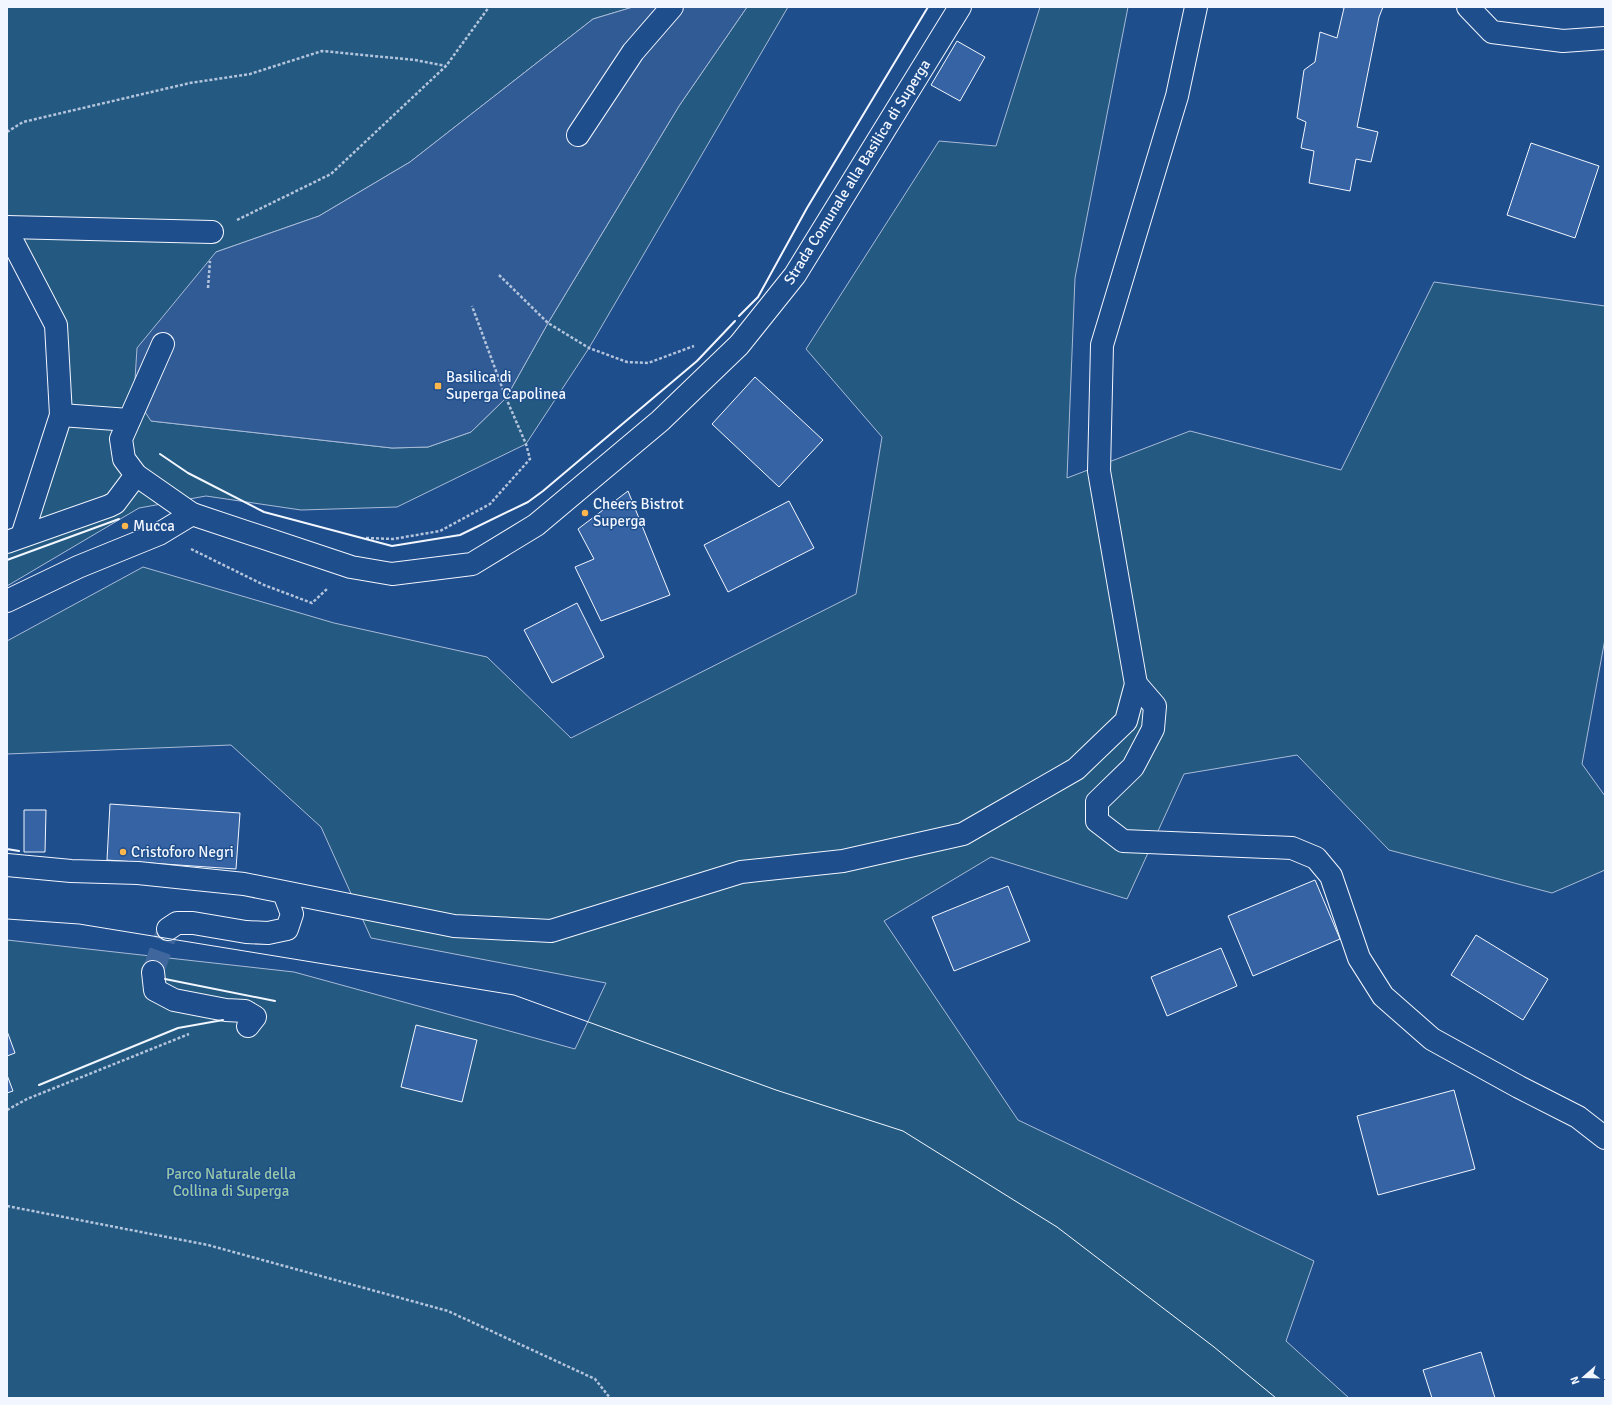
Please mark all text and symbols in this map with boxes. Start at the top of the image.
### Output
street label: Strada Comunale alla Basilica di Superga [780,56,934,288]
place label: Basilica di Superga Capolinea [446,368,566,403]
marker: Basilica di Superga Capolinea [433,381,443,391]
place label: Cheers Bistrot Superga [593,495,684,530]
marker: Cheers Bistrot Superga [580,508,590,518]
place label: Mucca [133,517,175,535]
marker: Mucca [120,521,130,531]
place label: Cristoforo Negri [131,843,234,861]
marker: Cristoforo Negri [118,847,128,857]
park label: Parco Naturale della Collina di Superga [166,1165,296,1200]
north arrow [1564,1357,1604,1397]
text: N [1568,1374,1582,1386]

